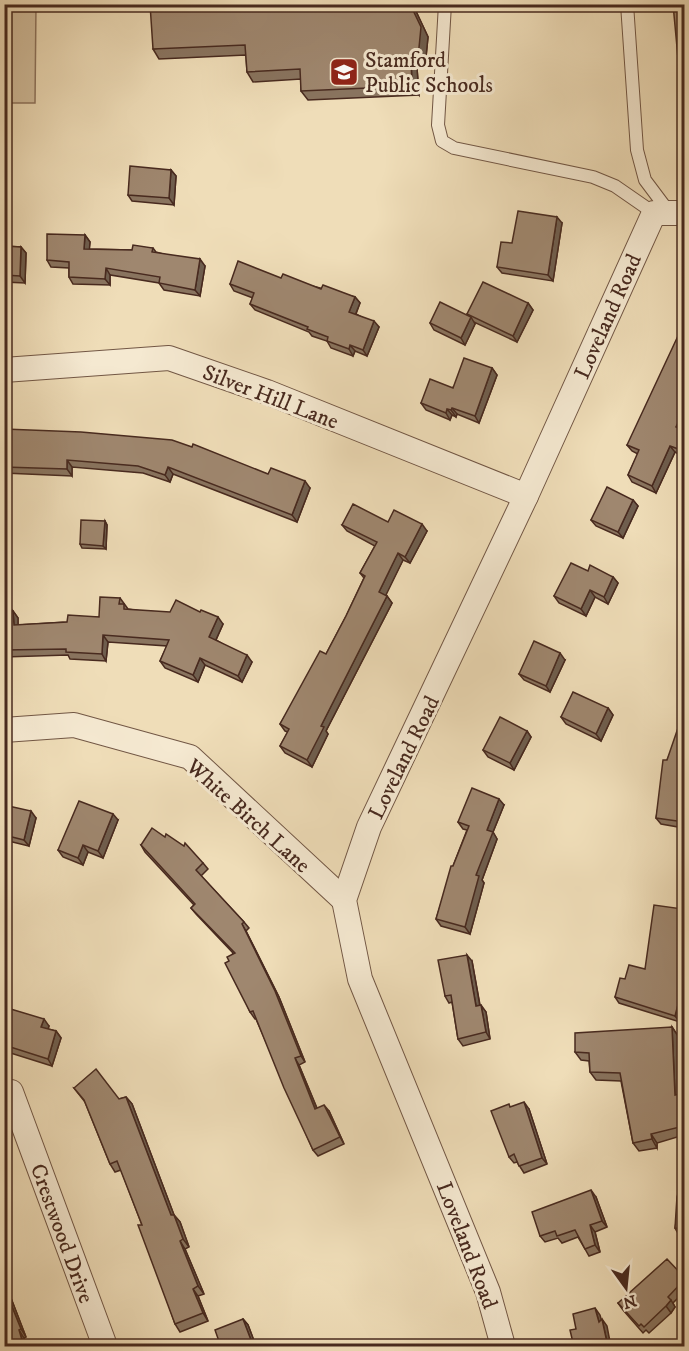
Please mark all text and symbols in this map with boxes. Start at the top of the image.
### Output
place label: Stamford Public Schools [365,47,493,99]
school or university icon: Stamford Public Schools [328,56,360,88]
street label: Loveland Road [569,250,648,383]
street label: Silver Hill Lane [199,359,342,436]
street label: Loveland Road [363,692,446,824]
street label: White Birch Lane [180,753,316,879]
street label: Crestwood Drive [24,1160,99,1307]
street label: Loveland Road [430,1178,503,1313]
north arrow [596,1258,656,1318]
text: N [621,1290,639,1313]

